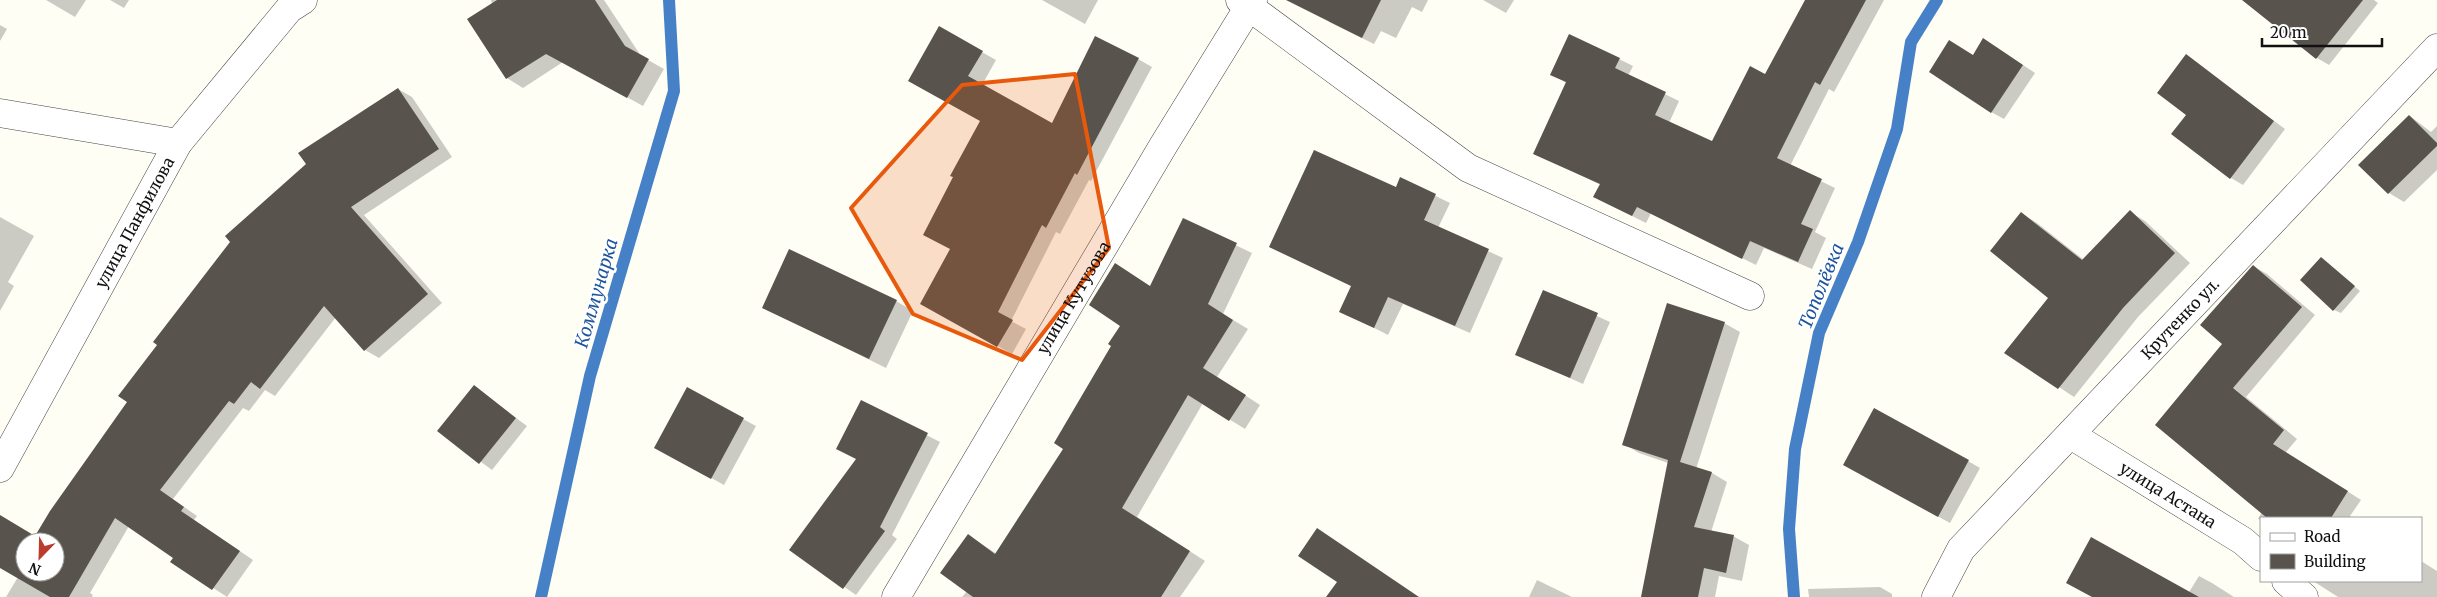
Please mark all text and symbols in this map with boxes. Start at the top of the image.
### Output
scale bar [2262,15,2382,47]
text: 20 m [2270,23,2307,42]
street label: улица Панфилова [91,153,179,291]
water label: Коммунарка [569,236,623,350]
street label: улица Кутузова [1032,237,1115,358]
water label: Тополёвка [1793,240,1849,332]
street label: Крутенко ул. [2137,274,2223,363]
street label: улица Астана [2116,457,2220,532]
legend [2260,517,2422,582]
text: Road [2304,527,2340,546]
north arrow [15,532,65,582]
text: Building [2304,552,2366,571]
text: N [26,559,44,579]

